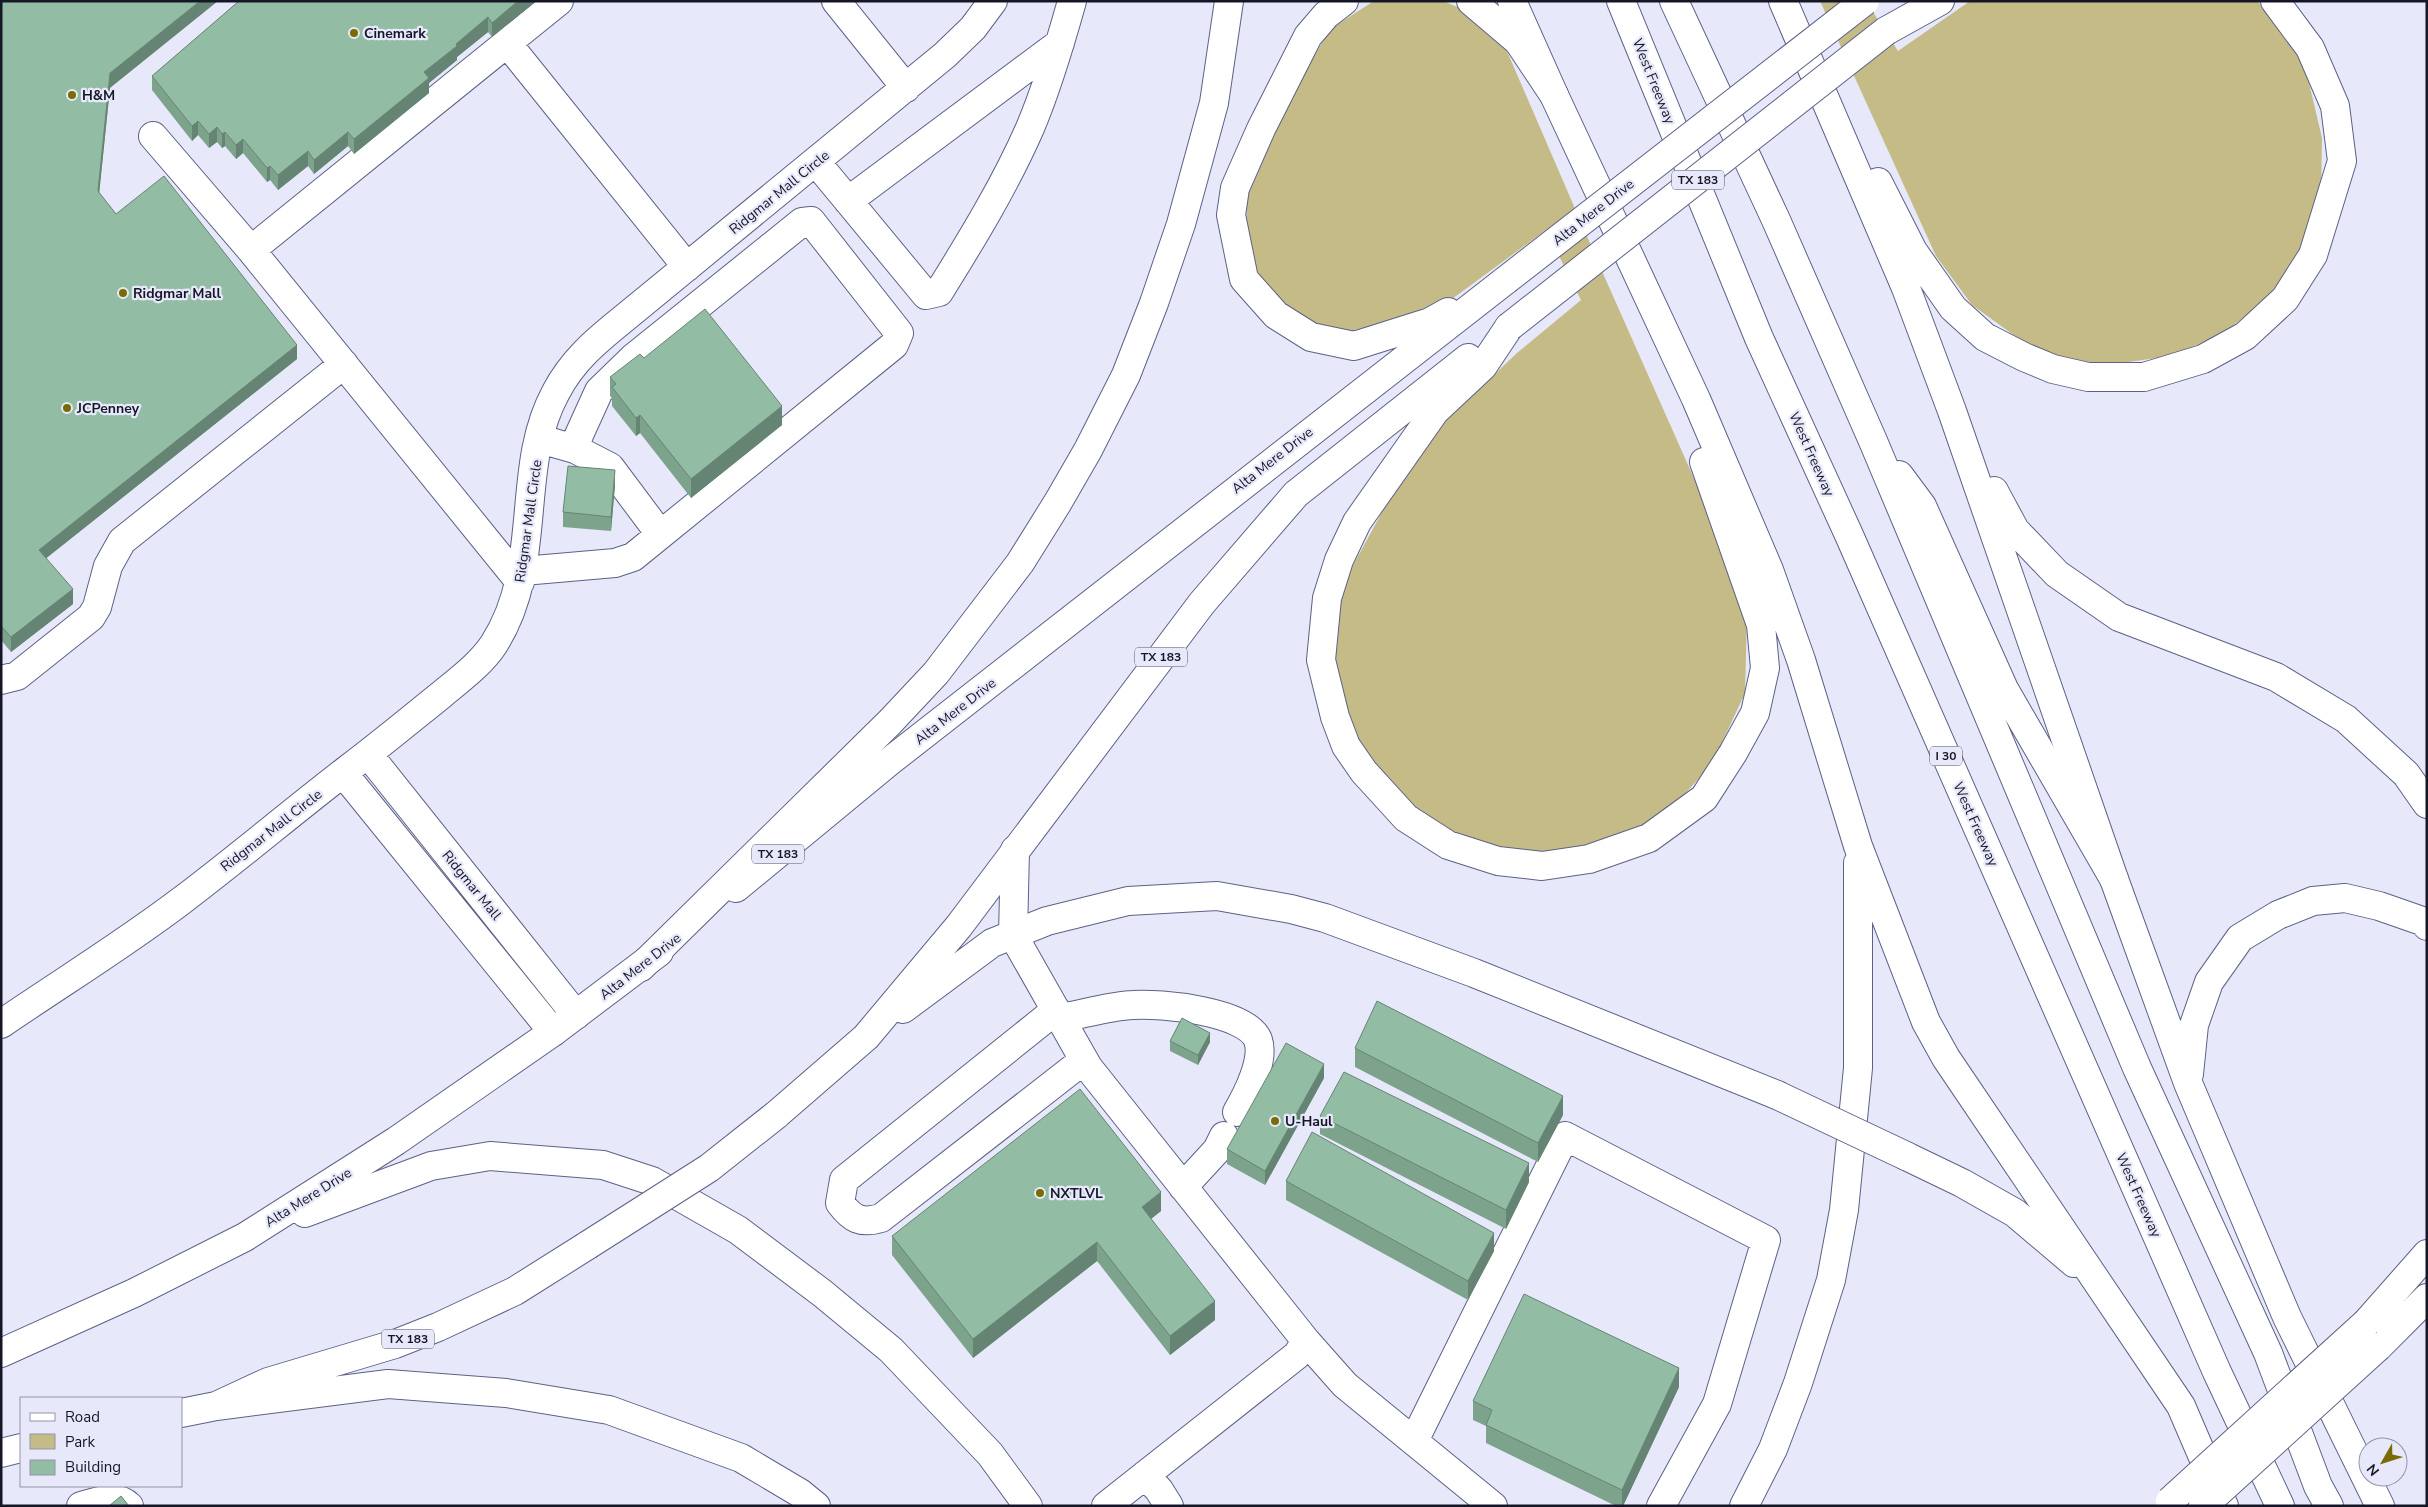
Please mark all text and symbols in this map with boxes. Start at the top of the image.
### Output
place label: Cinemark [364,24,426,43]
marker: Cinemark [348,27,360,39]
street label: West Freeway [1628,36,1680,128]
place label: H&M [82,86,115,105]
marker: H&M [66,89,78,101]
street label: Ridgmar Mall Circle [725,146,833,239]
road number: TX 183 [1672,170,1724,190]
street label: Alta Mere Drive [1549,175,1638,250]
place label: Ridgmar Mall [133,284,222,303]
marker: Ridgmar Mall [117,287,129,299]
place label: JCPenney [76,399,140,418]
marker: JCPenney [61,402,73,414]
street label: West Freeway [1784,409,1839,500]
street label: Alta Mere Drive [1228,423,1317,498]
street label: Ridgmar Mall Circle [510,458,547,584]
road number: TX 183 [1135,648,1187,666]
street label: Alta Mere Drive [911,674,1000,749]
road number: I 30 [1930,746,1962,766]
street label: West Freeway [1948,779,2003,870]
street label: Ridgmar Mall Circle [217,785,326,876]
road number: TX 183 [752,844,804,864]
street label: Ridgmar Mall [438,846,506,925]
street label: Alta Mere Drive [596,929,685,1004]
place label: U-Haul [1285,1112,1333,1131]
marker: U-Haul [1269,1115,1281,1127]
street label: West Freeway [2111,1150,2166,1241]
street label: Alta Mere Drive [261,1163,355,1232]
place label: NXTLVL [1050,1184,1103,1203]
marker: NXTLVL [1034,1187,1046,1199]
road number: TX 183 [382,1330,434,1348]
legend [20,1397,182,1487]
text: Road [65,1407,100,1427]
text: Park [65,1432,95,1452]
north arrow [2358,1437,2408,1487]
text: Building [65,1457,121,1477]
text: N [2363,1460,2384,1480]

